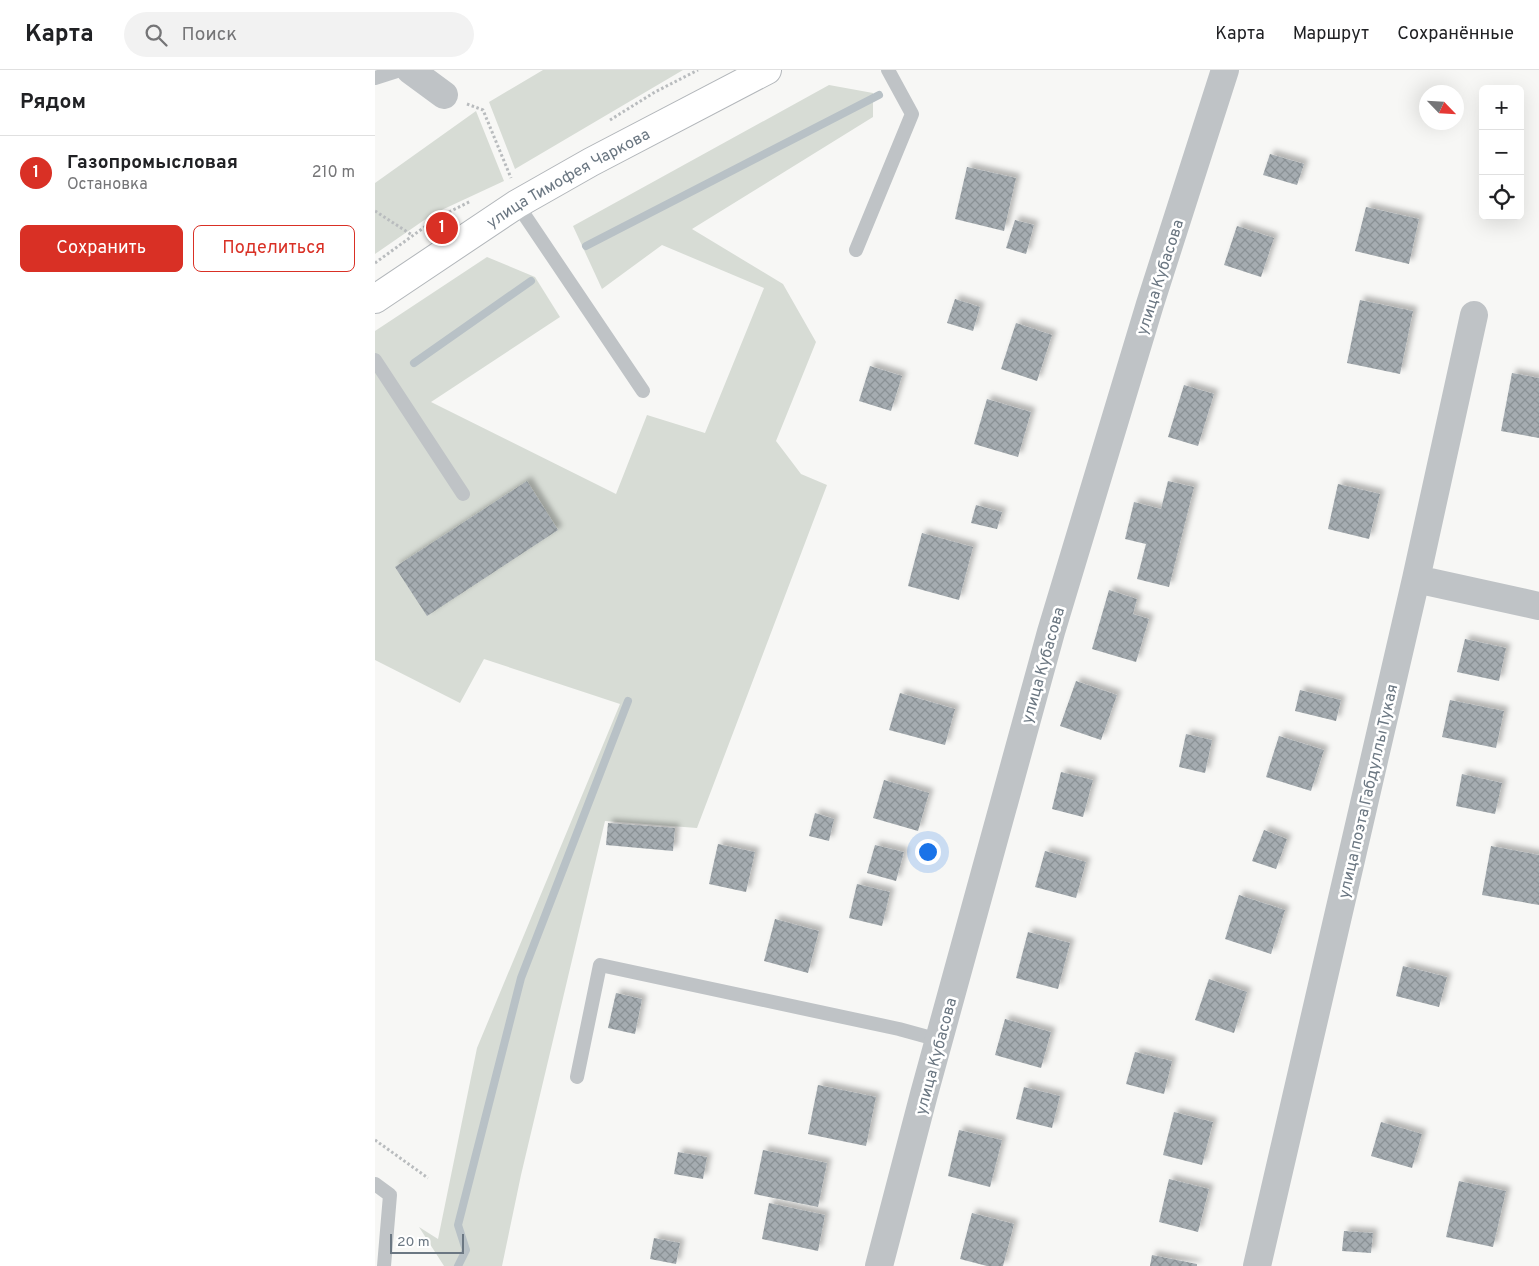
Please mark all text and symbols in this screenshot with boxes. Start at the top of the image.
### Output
search box [124,12,474,57]
text: Карта [25,20,94,50]
icon: search [142,21,170,49]
text: Поиск [182,23,237,47]
text: Карта [1215,23,1265,46]
text: Маршрут [1293,23,1369,46]
text: Сохранённые [1397,23,1514,46]
north arrow [1419,85,1464,130]
map controls [1479,85,1524,220]
button: + [1479,85,1524,130]
text: Рядом [20,89,86,116]
street label: улица Тимофея Чаркова [483,125,654,234]
button: − [1479,130,1524,175]
text: Газопромысловая [67,151,238,175]
text: 1 [33,163,39,183]
text: 210 m [312,163,355,183]
text: Остановка [67,175,148,195]
button: locate [1479,175,1524,220]
pin: 1 [426,209,458,247]
street label: улица Кубасова [1133,217,1189,338]
button: Сохранить [20,225,183,272]
button: Поделиться [193,225,355,272]
street label: улица Кубасова [1018,605,1070,726]
street label: улица поэта Габдуллы Тукая [1335,682,1403,901]
your location [915,839,941,865]
street label: улица Кубасова [912,996,962,1117]
scale bar [390,1231,464,1254]
text: 20 m [397,1234,430,1251]

